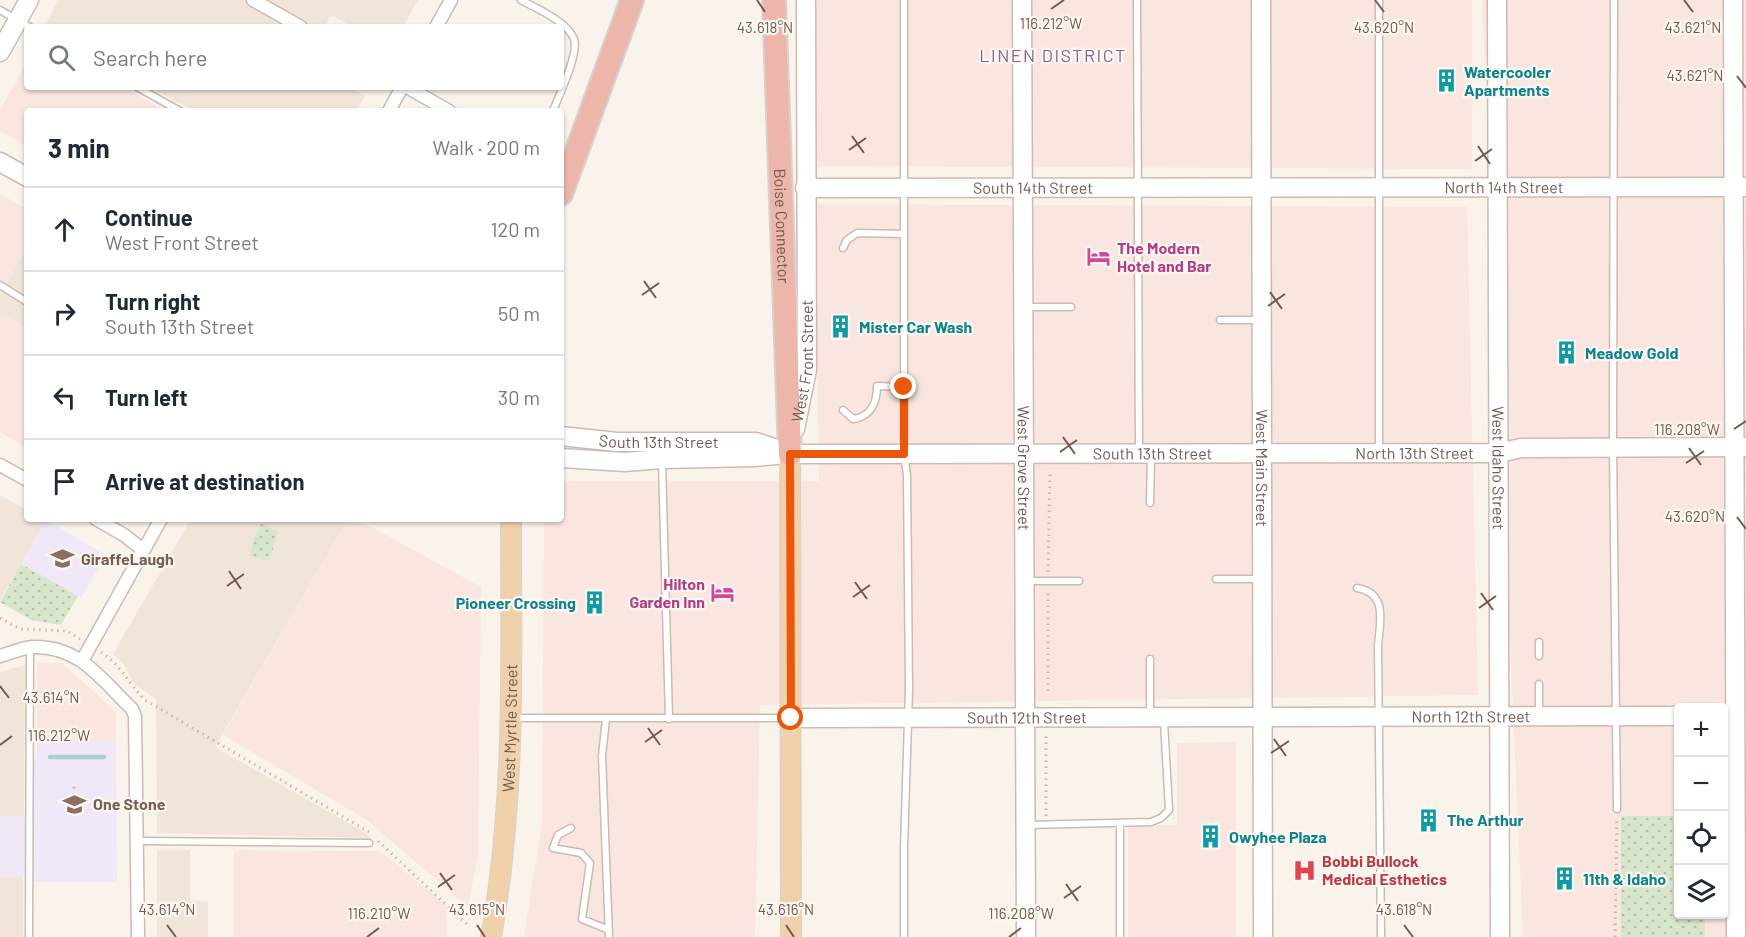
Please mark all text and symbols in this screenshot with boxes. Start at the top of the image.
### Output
text: 116.212°W [1020,14,1082,32]
text: 43.618°N [737,18,793,36]
text: 43.620°N [1354,18,1414,36]
text: 43.621°N [1665,18,1721,36]
search box [24,24,564,90]
icon: search [45,41,78,74]
text: Search here [93,44,207,70]
district label: LINEN DISTRICT [979,44,1127,66]
place label: Watercooler Apartments [1464,62,1551,99]
text: 43.621°N [1667,66,1723,84]
building icon: Watercooler Apartments [1433,68,1459,94]
text: 3 min [48,132,110,163]
text: Walk · 200 m [432,135,540,159]
street label: Boise Connector [771,168,794,284]
street label: North 14th Street [1444,177,1564,196]
street label: South 14th Street [973,178,1093,197]
text: Continue [105,204,193,230]
icon: ahead [48,213,81,246]
text: 120 m [490,217,540,241]
text: West Front Street [105,230,259,254]
place label: The Modern Hotel and Bar [1117,238,1211,275]
hotel icon: The Modern Hotel and Bar [1086,244,1112,270]
text: Turn right [105,288,200,314]
icon: right [48,297,81,330]
street label: West Front Street [787,300,816,424]
text: 50 m [498,301,540,325]
text: South 13th Street [105,314,254,338]
building icon: Mister Car Wash [828,314,854,340]
place label: Mister Car Wash [859,317,972,336]
building icon: Meadow Gold [1554,340,1580,366]
place label: Meadow Gold [1585,343,1678,362]
route end [890,373,916,399]
icon: left [48,381,81,414]
text: Turn left [105,384,188,410]
text: 30 m [498,385,540,409]
street label: West Grove Street [1015,405,1034,531]
street label: West Idaho Street [1489,406,1509,530]
street label: West Main Street [1253,409,1272,527]
text: 116.208°W [1654,420,1720,438]
street label: South 13th Street [598,430,718,451]
street label: South 13th Street [1093,443,1212,463]
street label: North 13th Street [1355,443,1474,462]
icon: arrive [48,465,81,498]
text: Arrive at destination [105,468,304,494]
text: 43.620°N [1665,507,1725,525]
school or university icon: GiraffeLaugh [50,546,76,572]
place label: GiraffeLaugh [81,549,174,568]
place label: Hilton Garden Inn [629,574,705,611]
hotel icon: Hilton Garden Inn [710,580,736,606]
building icon: Pioneer Crossing [581,590,607,616]
place label: Pioneer Crossing [456,593,576,612]
street label: West Myrtle Street [498,664,520,793]
text: 43.614°N [23,688,80,706]
map controls [1674,703,1728,919]
button: + [1674,703,1728,757]
route start [777,704,803,730]
street label: North 12th Street [1412,706,1530,726]
street label: South 12th Street [967,707,1087,727]
text: 116.212°W [28,726,90,744]
button: − [1674,757,1728,811]
school or university icon: One Stone [62,791,88,817]
place label: One Stone [93,794,166,813]
building icon: The Arthur [1416,807,1442,833]
place label: The Arthur [1447,810,1524,829]
button: locate [1674,811,1728,865]
building icon: Owyhee Plaza [1198,824,1224,850]
place label: Owyhee Plaza [1229,827,1327,846]
place label: Bobbi Bullock Medical Esthetics [1322,851,1447,888]
hospital icon: Bobbi Bullock Medical Esthetics [1291,857,1317,883]
button: layers [1674,865,1728,919]
building icon: 11th & Idaho [1552,866,1578,892]
place label: 11th & Idaho [1583,869,1666,888]
text: 43.614°N [139,900,196,918]
text: 43.615°N [449,900,505,918]
text: 43.616°N [758,900,814,918]
text: 43.618°N [1376,900,1432,918]
text: 116.210°W [348,904,410,922]
text: 116.208°W [988,904,1054,922]

